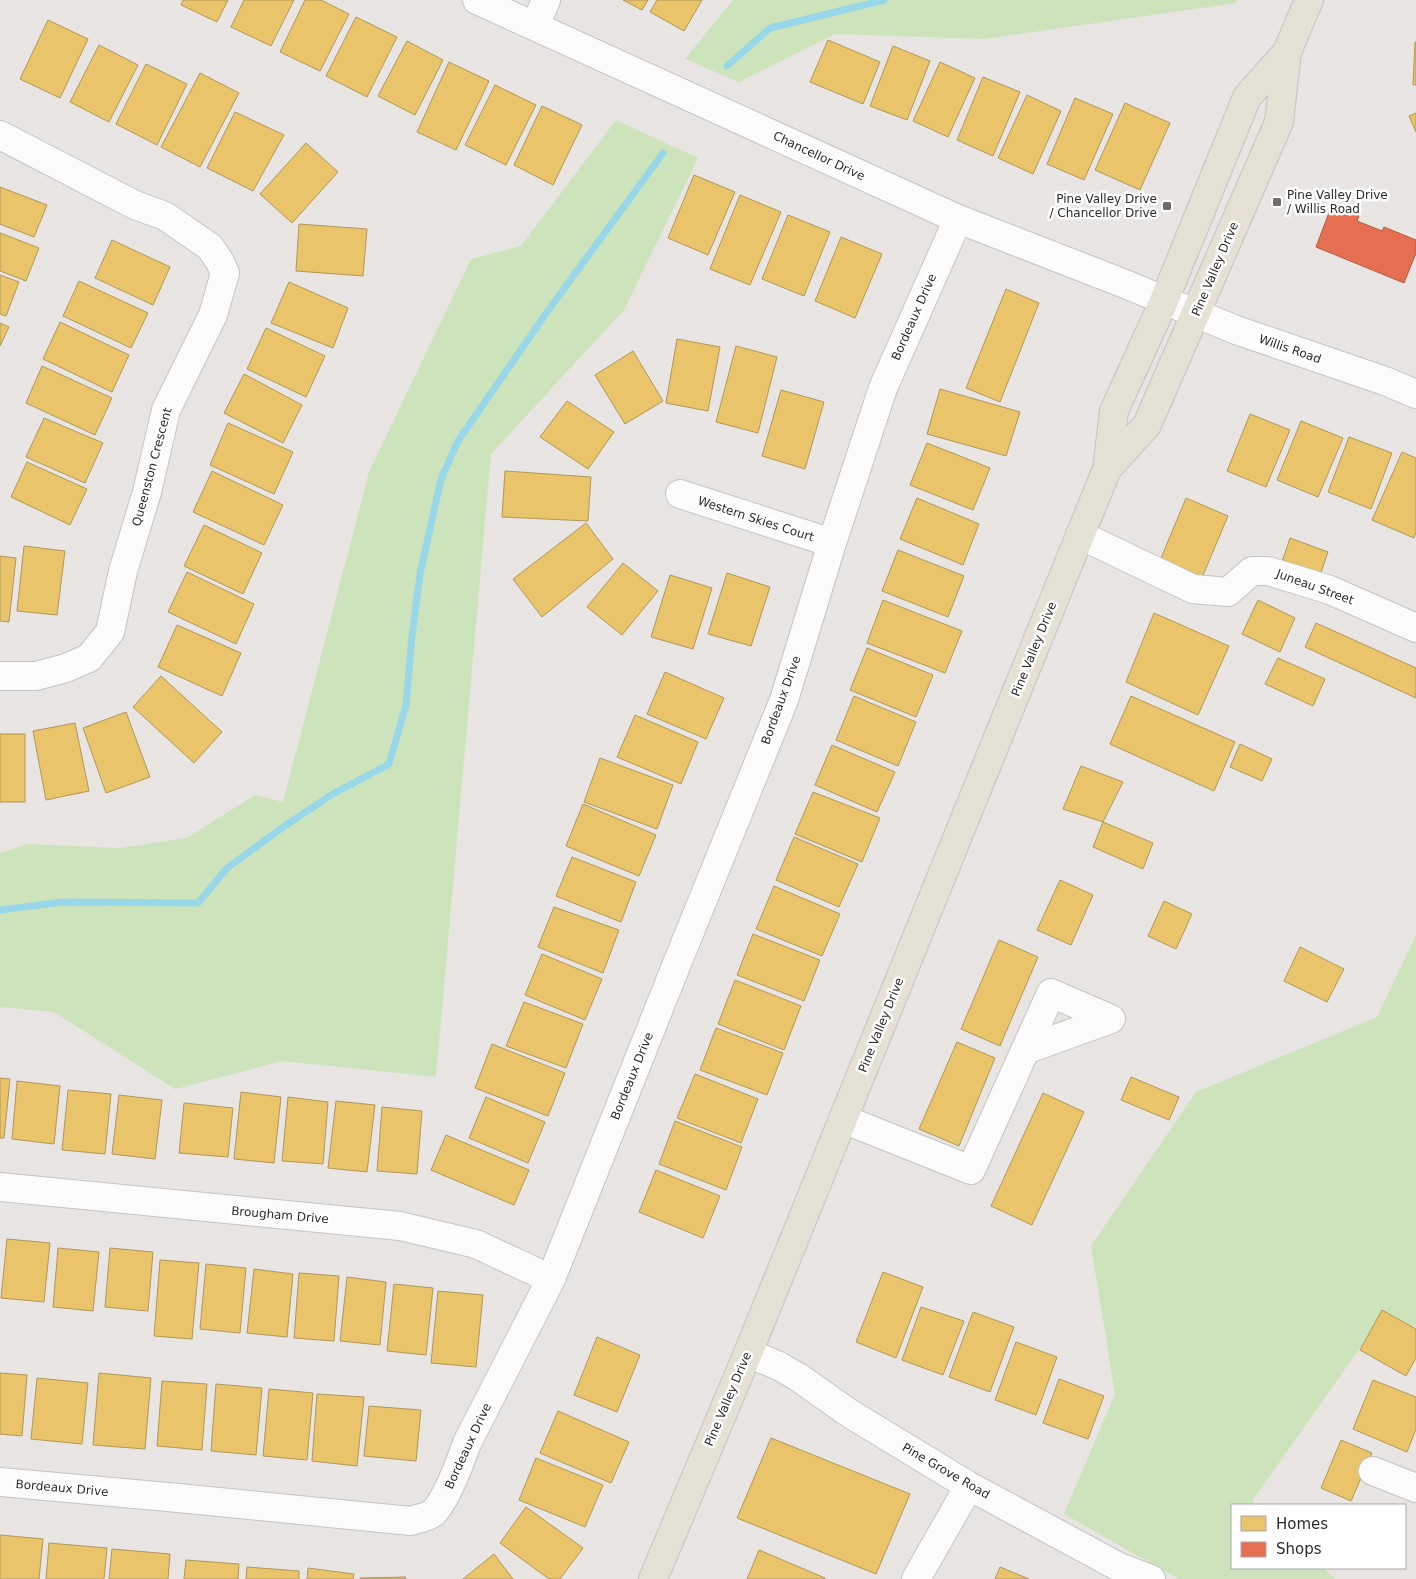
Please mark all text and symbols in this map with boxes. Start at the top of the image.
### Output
street label: Chancellor Drive [771,129,867,183]
place label: Pine Valley Drive / Willis Road [1287,188,1388,216]
place label: Pine Valley Drive / Chancellor Drive [1049,192,1157,220]
marker: Pine Valley Drive / Willis Road [1271,196,1283,208]
marker: Pine Valley Drive / Chancellor Drive [1161,200,1173,212]
street label: Pine Valley Drive [1189,220,1241,318]
street label: Bordeaux Drive [889,272,939,362]
street label: Willis Road [1257,332,1323,366]
street label: Queenston Crescent [129,406,175,528]
street label: Western Skies Court [696,494,816,544]
street label: Juneau Street [1273,566,1356,608]
street label: Pine Valley Drive [1009,600,1059,698]
street label: Bordeaux Drive [758,654,804,746]
street label: Pine Valley Drive [856,976,906,1074]
street label: Bordeaux Drive [608,1030,656,1122]
street label: Brougham Drive [231,1204,329,1226]
street label: Pine Valley Drive [702,1350,754,1448]
street label: Bordeaux Drive [442,1401,494,1491]
street label: Pine Grove Road [900,1440,992,1502]
street label: Bordeaux Drive [15,1477,109,1499]
legend [1231,1504,1406,1569]
text: Homes [1276,1515,1328,1533]
text: Shops [1276,1540,1322,1558]

